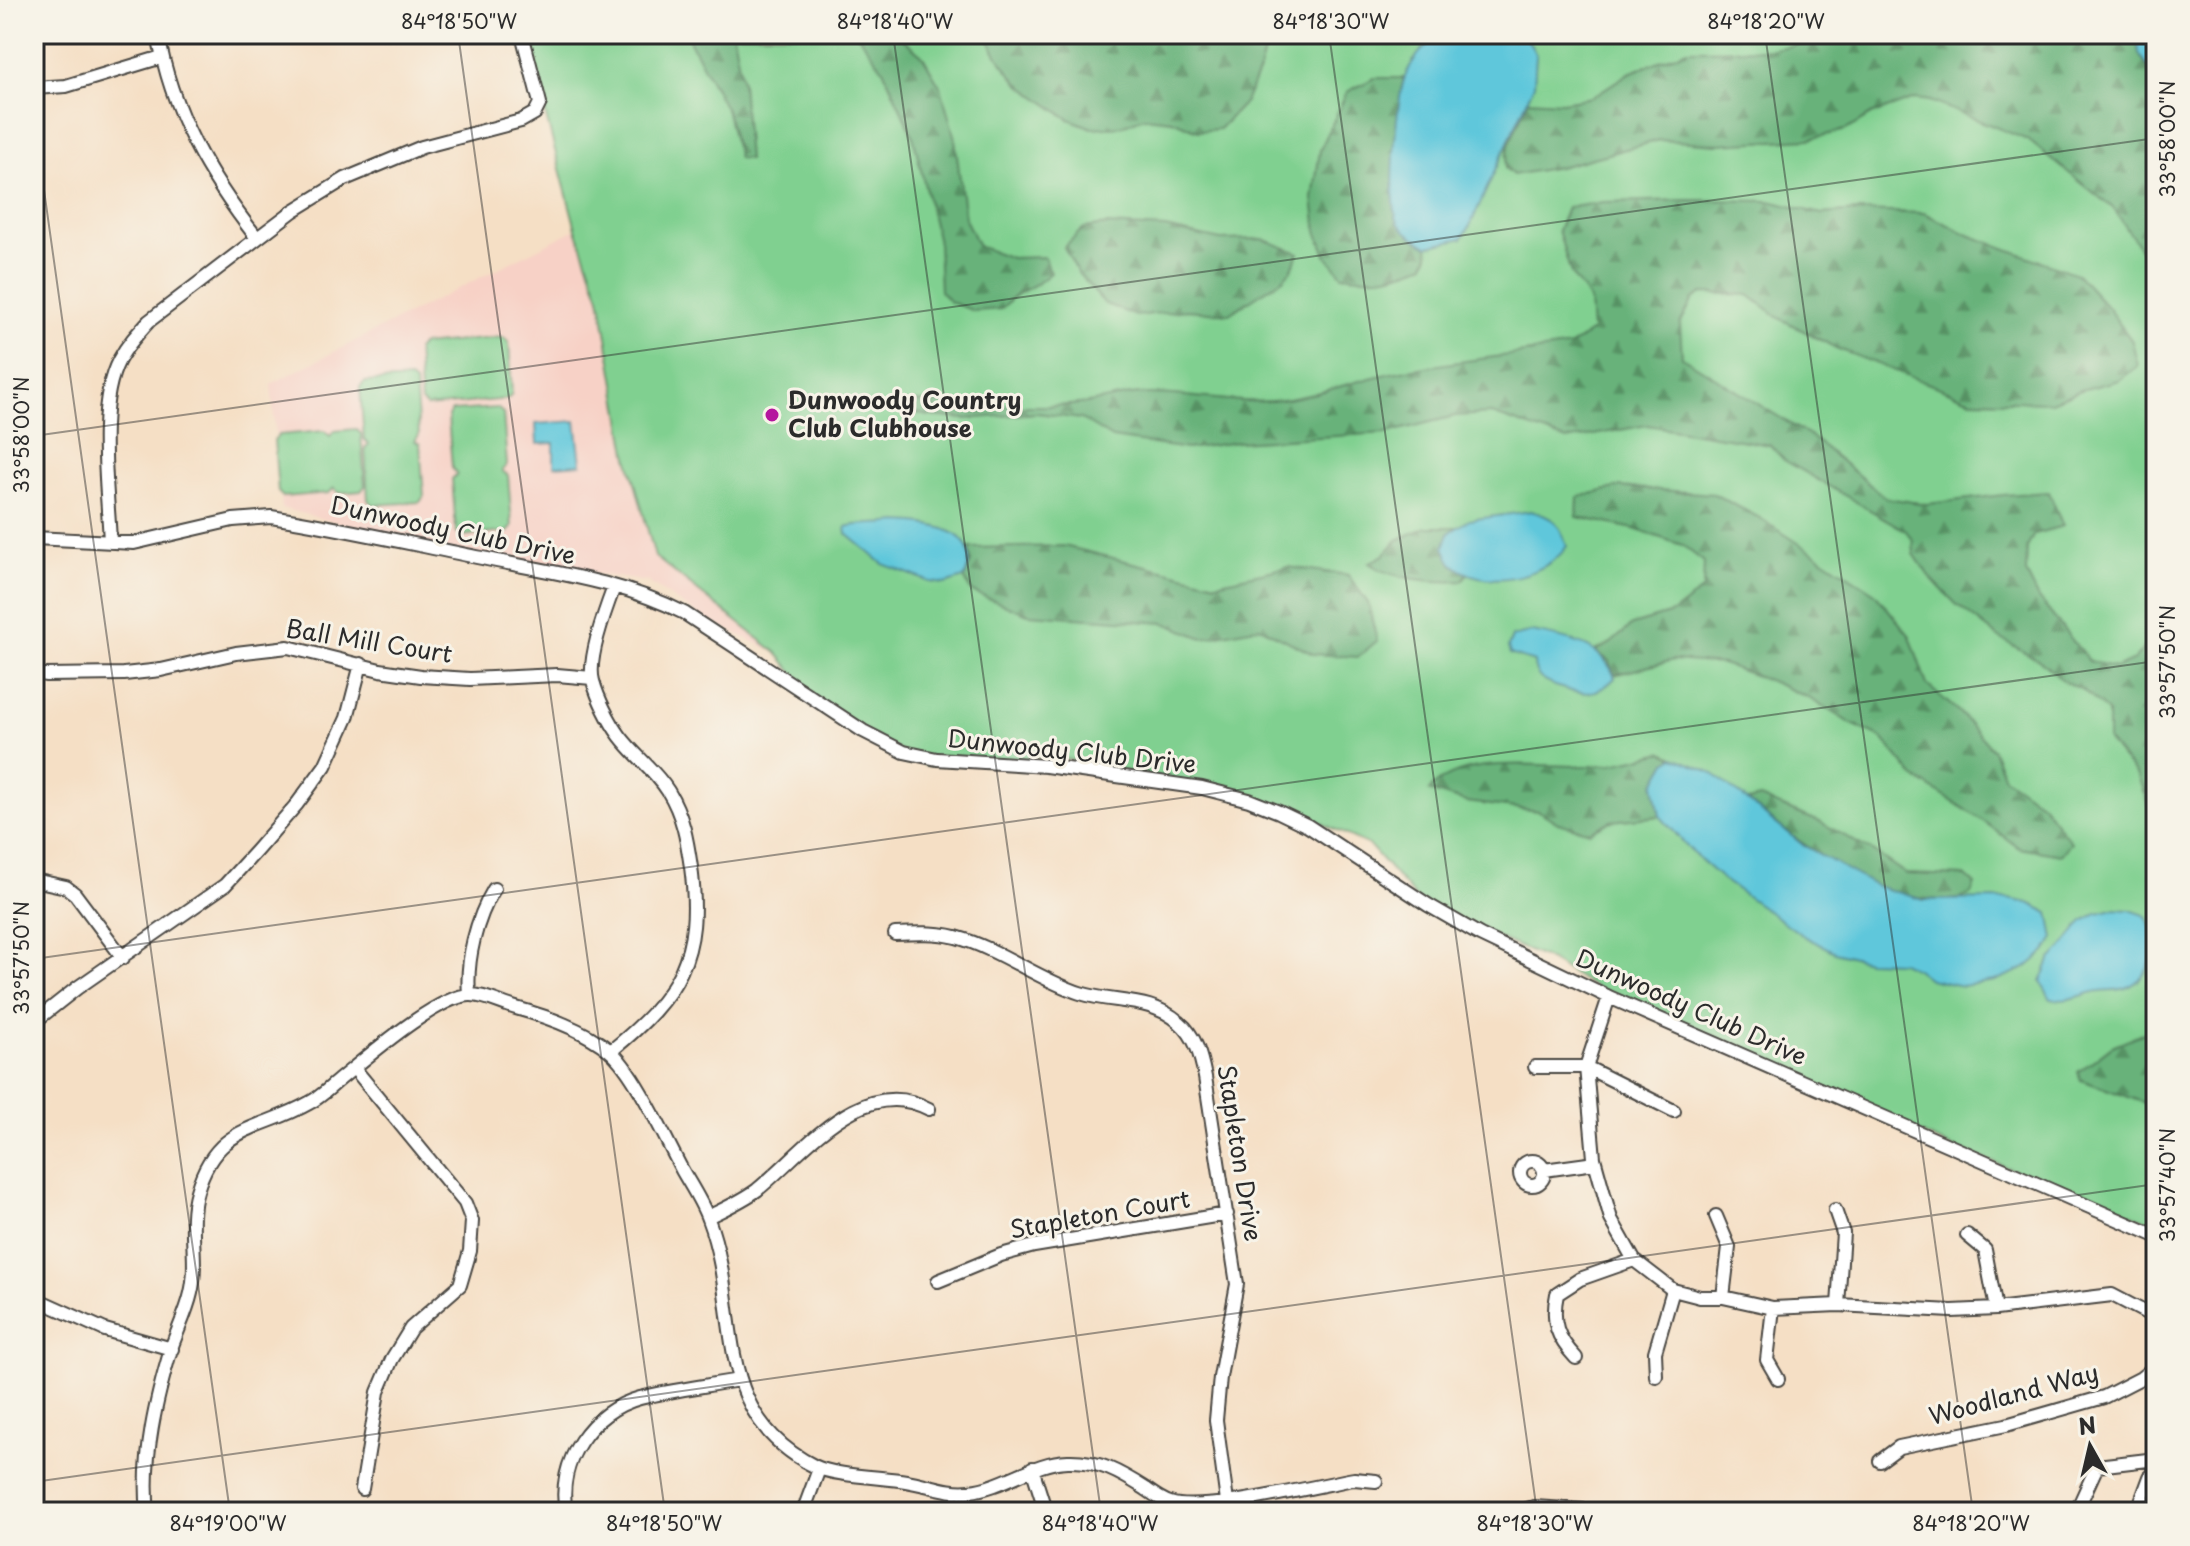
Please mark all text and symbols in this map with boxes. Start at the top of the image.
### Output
text: 84°18'50"W [401,6,517,36]
text: 84°18'40"W [837,6,954,36]
text: 84°18'30"W [1273,6,1390,36]
text: 84°18'20"W [1707,6,1825,36]
text: 33°58'00"N [2152,80,2182,198]
text: 33°58'00"N [6,376,36,494]
place label: Dunwoody Country Club Clubhouse [788,381,1021,445]
marker: Dunwoody Country Club Clubhouse [763,406,781,424]
street label: Dunwoody Club Drive [328,486,579,573]
text: 33°57'50"N [2152,605,2182,719]
street label: Ball Mill Court [284,609,455,671]
street label: Dunwoody Club Drive [946,719,1198,781]
text: 33°57'50"N [6,901,36,1015]
street label: Dunwoody Club Drive [1571,939,1813,1073]
street label: Stapleton Drive [1209,1062,1273,1244]
text: 33°57'40"N [2152,1128,2182,1242]
street label: Stapleton Court [1007,1179,1193,1247]
street label: Woodland Way [1925,1353,2102,1433]
north arrow [2050,1406,2130,1486]
text: N [2076,1407,2098,1442]
text: 84°19'00"W [169,1508,287,1538]
text: 84°18'50"W [606,1508,722,1538]
text: 84°18'40"W [1042,1508,1159,1538]
text: 84°18'30"W [1477,1508,1594,1538]
text: 84°18'20"W [1912,1508,2030,1538]

